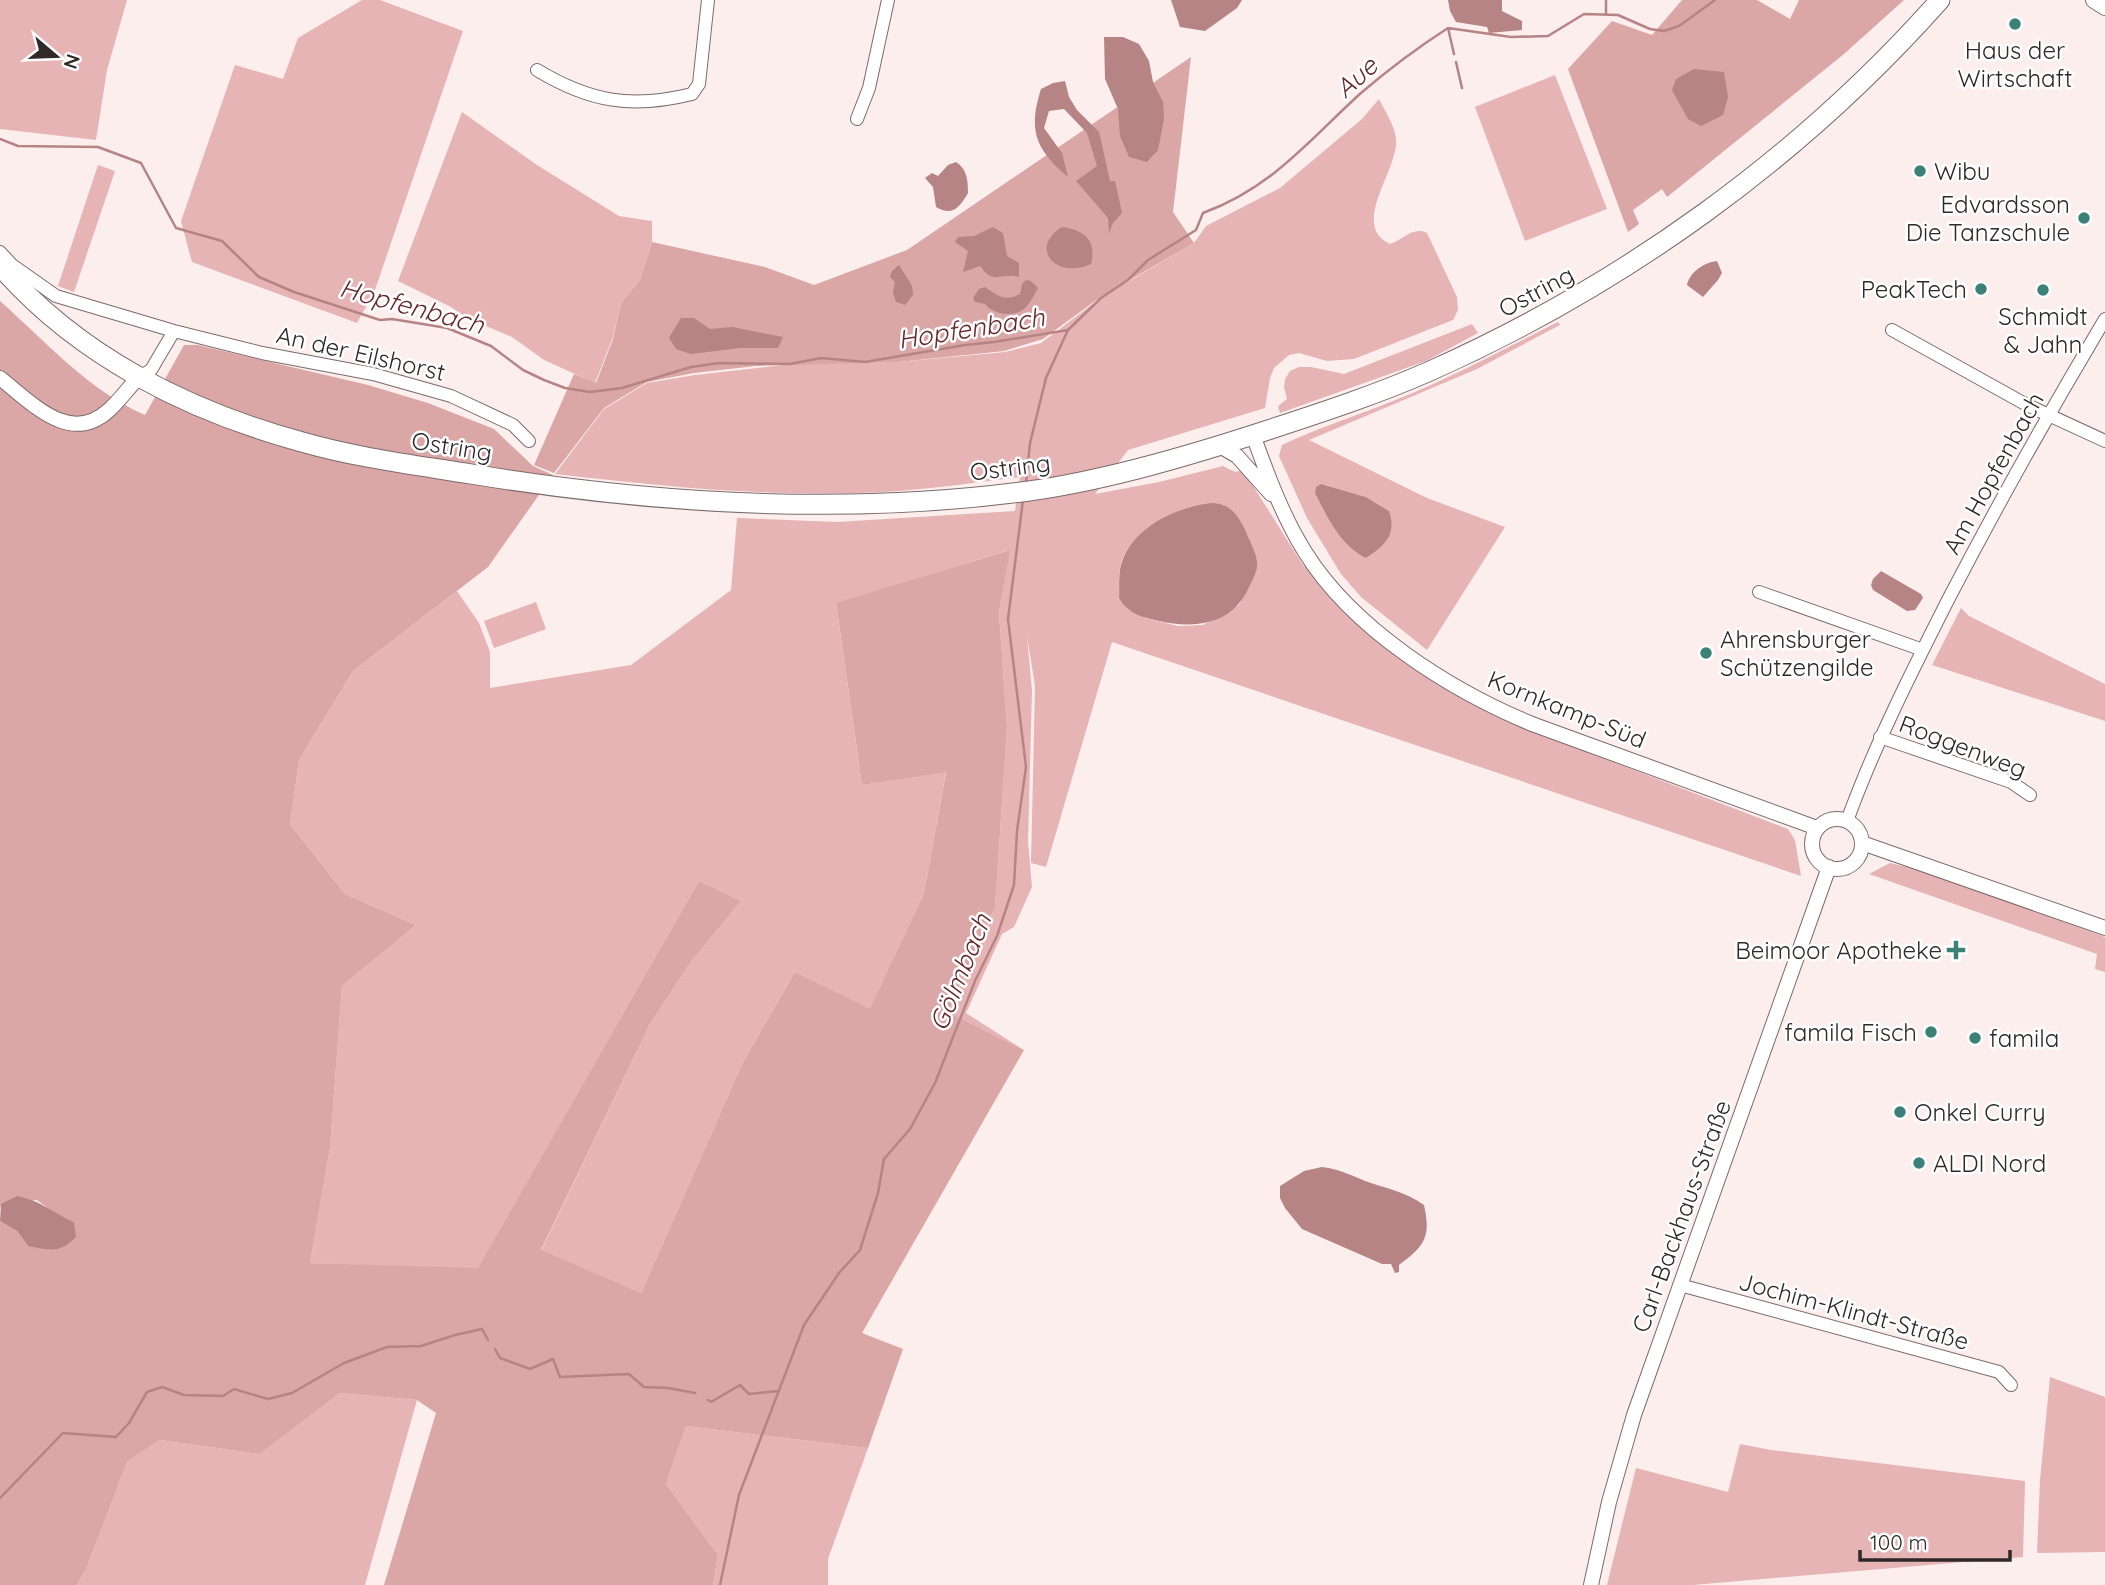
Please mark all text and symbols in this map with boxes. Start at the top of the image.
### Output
marker: Haus der Wirtschaft [2007,16,2023,32]
north arrow [21,21,91,91]
place label: Haus der Wirtschaft [1958,35,2072,93]
water label: Aue [1328,48,1385,105]
text: N [58,51,86,72]
place label: Wibu [1934,156,1991,186]
marker: Wibu [1912,163,1928,179]
place label: Edvardsson Die Tanzschule [1906,189,2070,247]
marker: Edvardsson Die Tanzschule [2076,210,2092,226]
street label: Ostring [1493,259,1579,323]
water label: Hopfenbach [336,271,489,341]
place label: PeakTech [1861,274,1967,304]
marker: PeakTech [1973,281,1989,297]
marker: Schmidt & Jahn [2035,282,2051,298]
water label: Hopfenbach [895,300,1048,356]
place label: Schmidt & Jahn [1998,301,2088,359]
street label: An der Eilshorst [274,319,448,387]
street label: Am Hopfenbach [1936,387,2050,559]
street label: Ostring [410,425,494,467]
street label: Ostring [968,447,1052,487]
place label: Ahrensburger Schützengilde [1720,624,1874,682]
marker: Ahrensburger Schützengilde [1698,645,1714,661]
street label: Kornkamp-Süd [1483,664,1651,754]
street label: Roggenweg [1895,708,2031,784]
water label: Gölmbach [922,908,999,1035]
place label: Beimoor Apotheke [1735,935,1942,965]
marker: Beimoor Apotheke [1948,942,1964,958]
place label: famila Fisch [1784,1017,1917,1047]
place label: famila [1989,1023,2059,1053]
marker: famila Fisch [1923,1024,1939,1040]
marker: famila [1967,1030,1983,1046]
street label: Carl-Backhaus-Straße [1625,1096,1737,1336]
place label: Onkel Curry [1914,1097,2046,1127]
marker: Onkel Curry [1892,1104,1908,1120]
place label: ALDI Nord [1933,1148,2046,1178]
marker: ALDI Nord [1911,1155,1927,1171]
street label: Jochim-Klindt-Straße [1736,1266,1972,1356]
scale bar [1860,1518,2010,1562]
text: 100 m [1870,1529,1928,1555]

